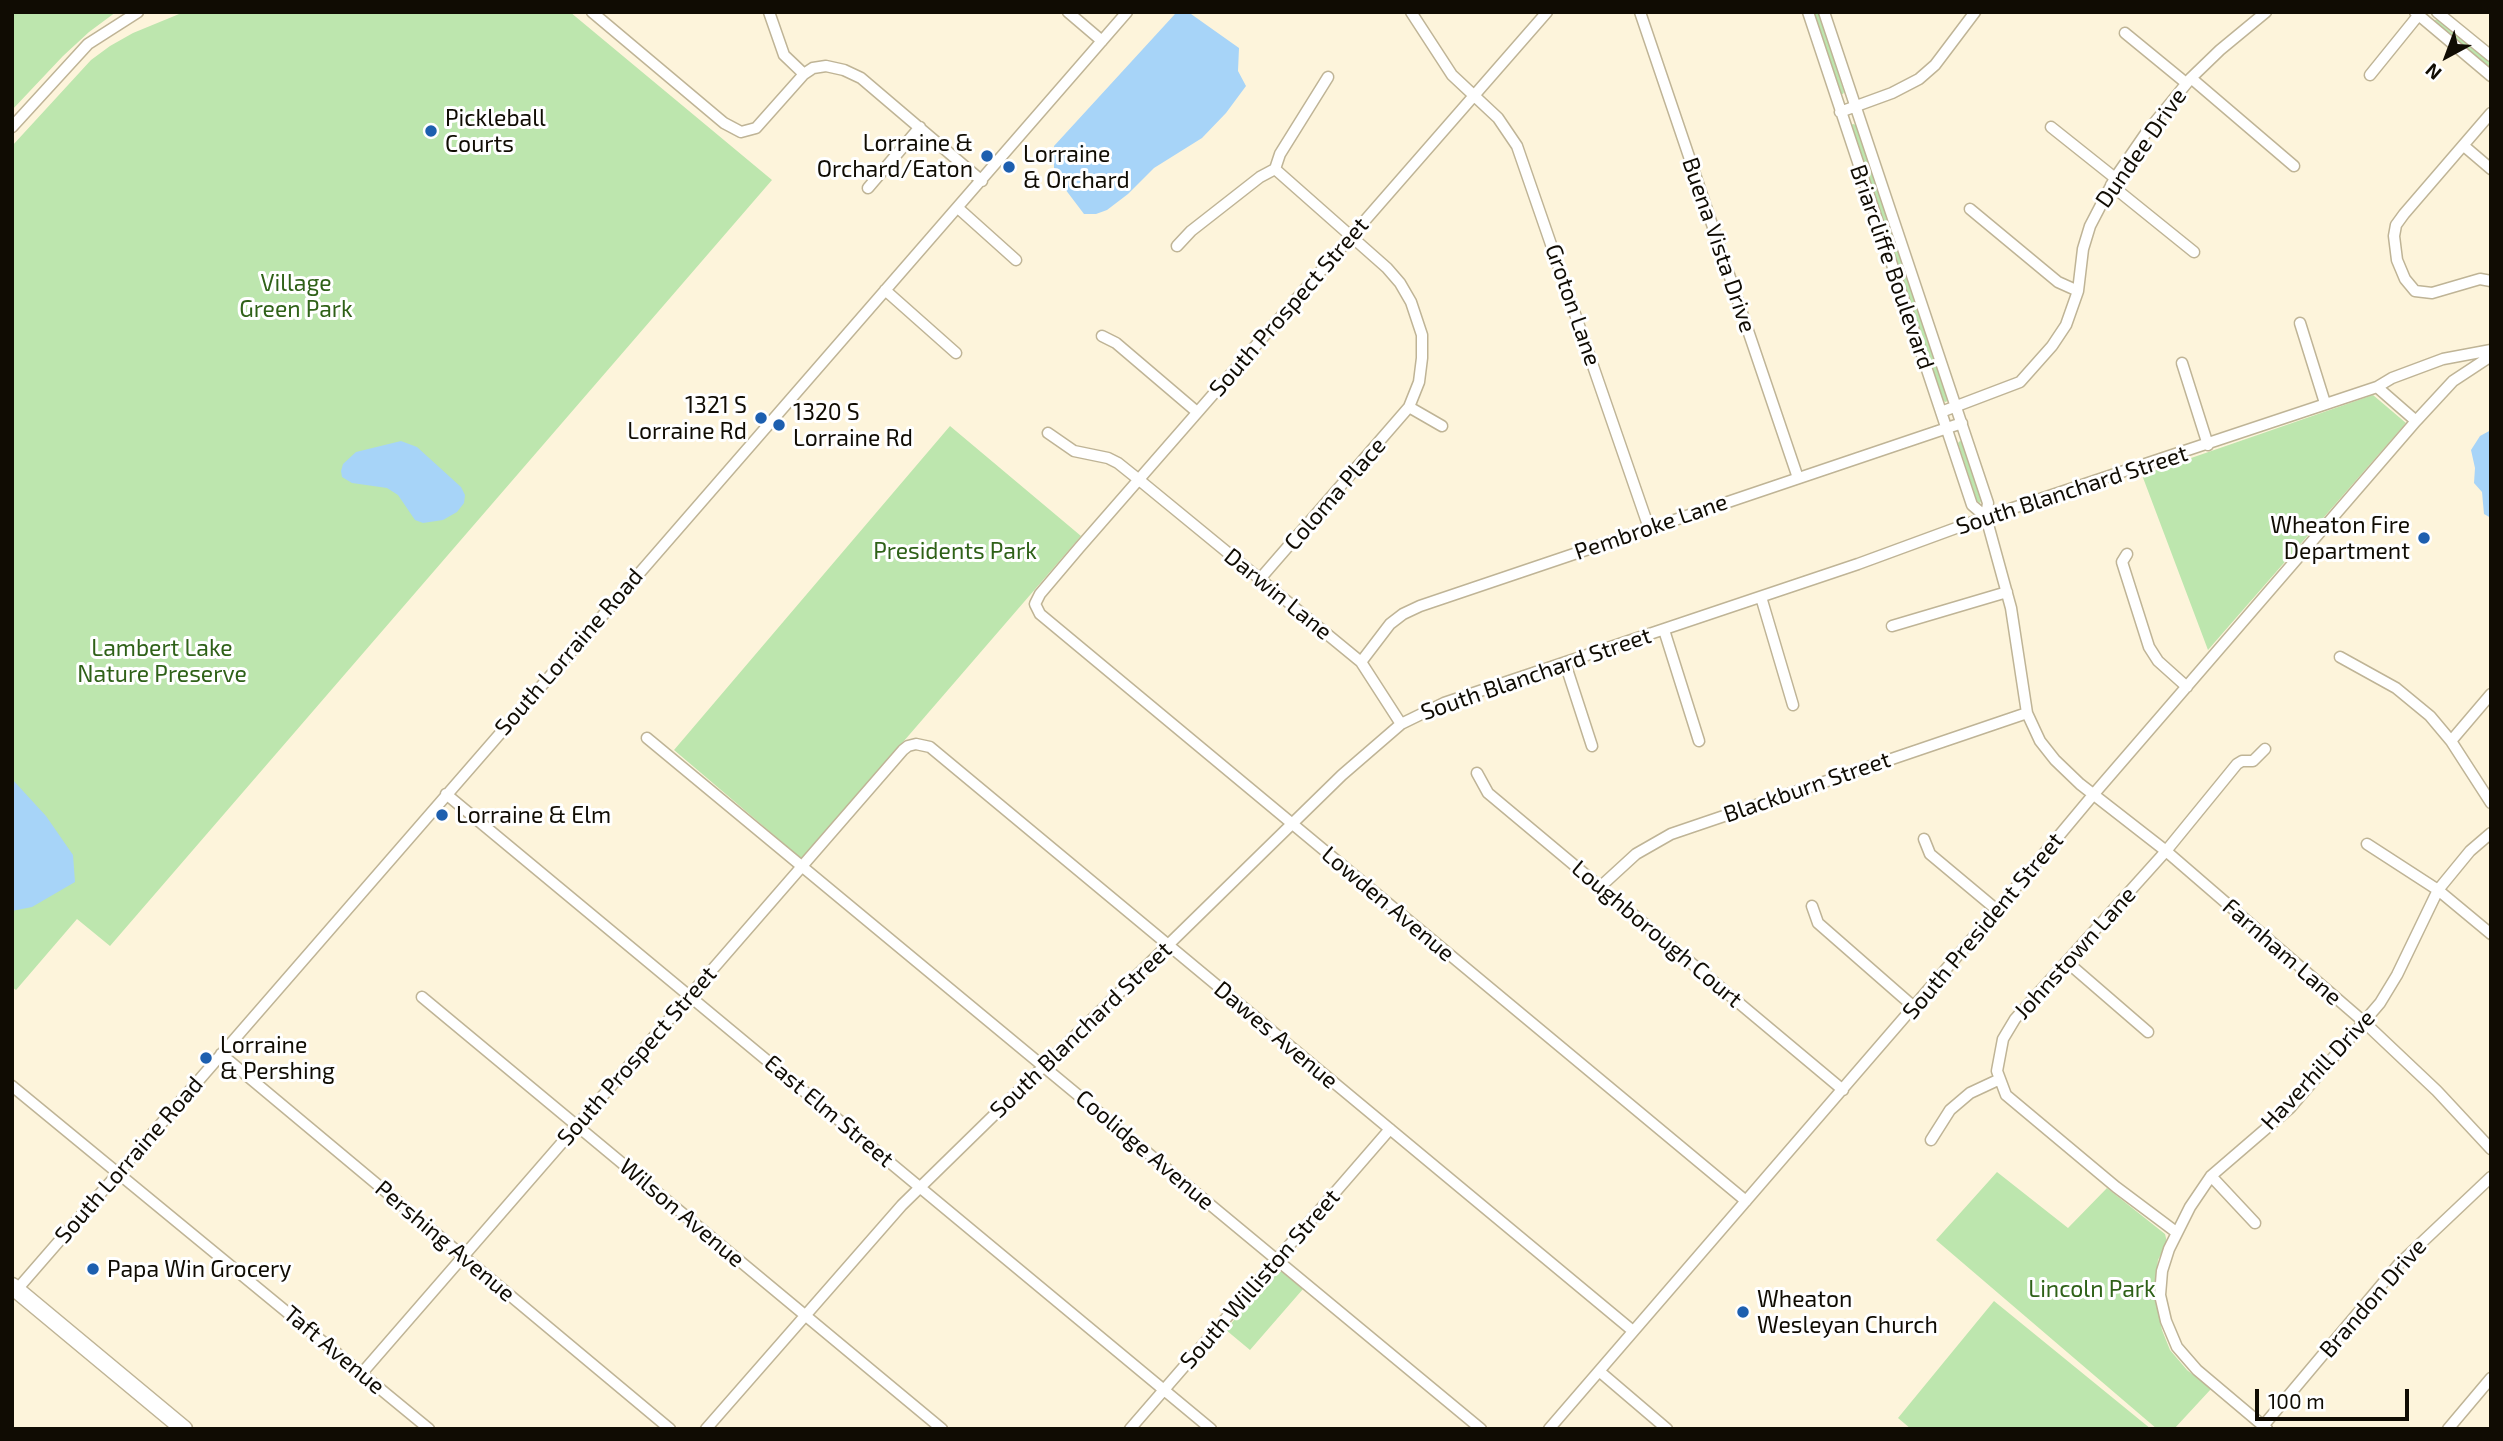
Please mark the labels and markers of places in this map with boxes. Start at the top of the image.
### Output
place label: Pickleball Courts [445,104,546,158]
marker: Pickleball Courts [423,123,439,139]
place label: Lorraine & Orchard/Eaton [817,129,973,183]
place label: Lorraine & Orchard [1023,140,1130,194]
marker: Lorraine & Orchard/Eaton [979,148,995,164]
marker: Lorraine & Orchard [1001,159,1017,175]
place label: 1321 S Lorraine Rd [627,391,747,445]
place label: 1320 S Lorraine Rd [793,398,913,452]
marker: 1321 S Lorraine Rd [753,410,769,426]
marker: 1320 S Lorraine Rd [771,417,787,433]
place label: Wheaton Fire Department [2270,511,2410,565]
marker: Wheaton Fire Department [2416,530,2432,546]
place label: Lorraine & Elm [456,801,611,829]
marker: Lorraine & Elm [434,807,450,823]
place label: Lorraine & Pershing [220,1031,335,1085]
marker: Lorraine & Pershing [198,1050,214,1066]
place label: Papa Win Grocery [107,1255,291,1283]
marker: Papa Win Grocery [85,1261,101,1277]
place label: Wheaton Wesleyan Church [1757,1285,1938,1339]
marker: Wheaton Wesleyan Church [1735,1304,1751,1320]

